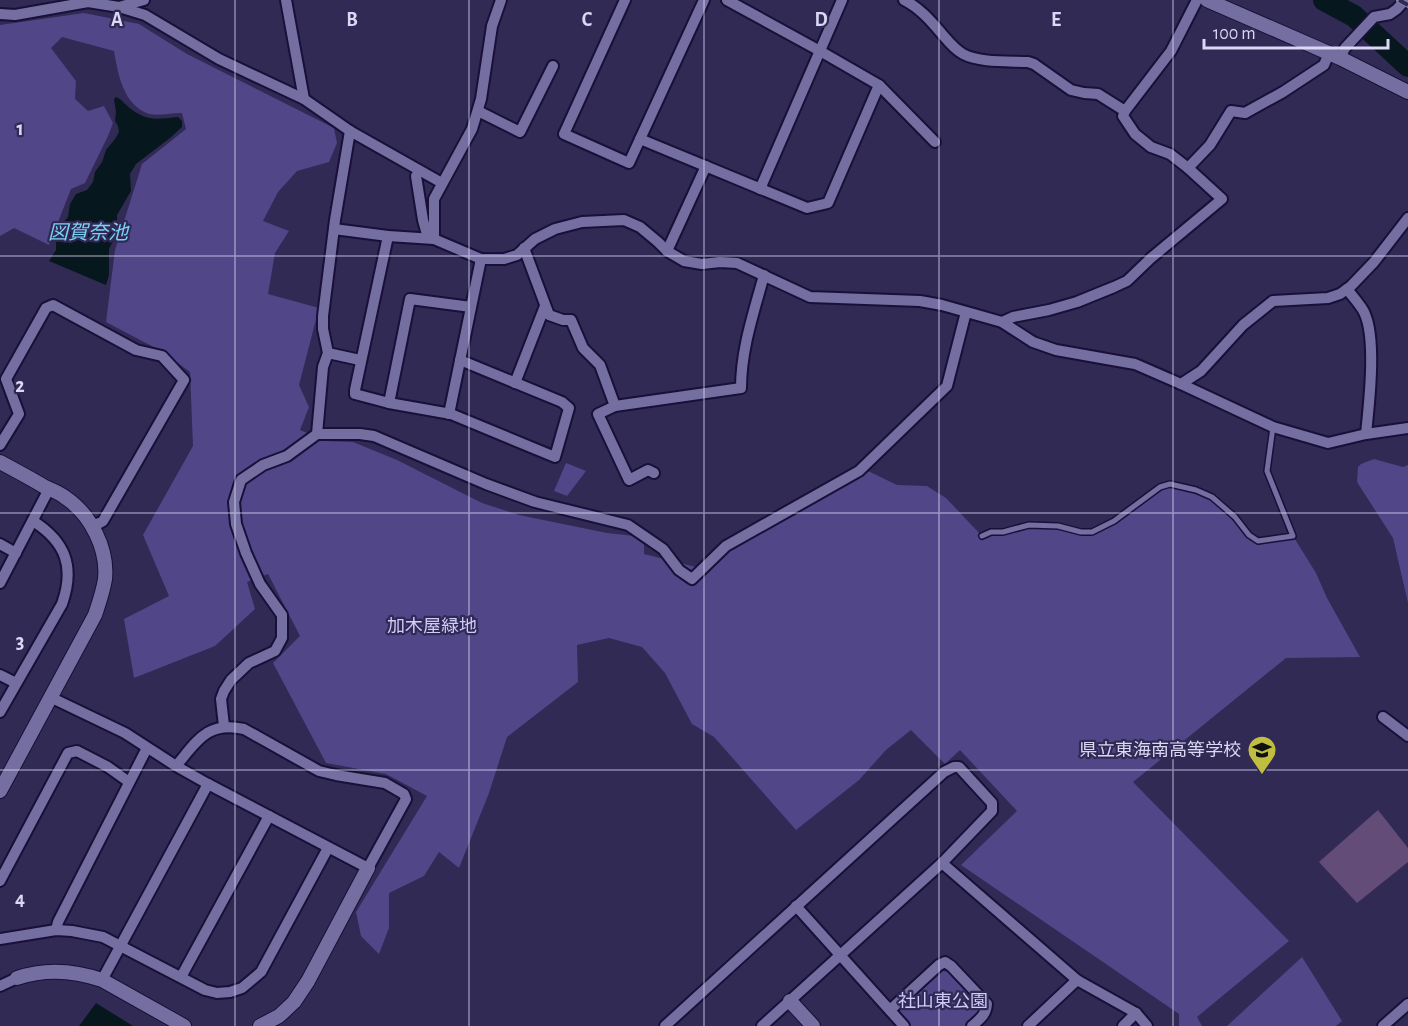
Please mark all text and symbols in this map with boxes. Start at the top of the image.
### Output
text: A [111,10,123,30]
text: B [346,10,358,30]
text: C [582,10,593,30]
text: D [814,10,828,30]
text: E [1051,10,1061,30]
scale bar [1204,12,1388,50]
text: 100 m [1213,25,1256,43]
text: 1 [16,119,24,139]
water label: 図賀奈池 [48,222,130,243]
text: 2 [15,376,25,396]
park label: 加木屋緑地 [387,617,477,636]
text: 3 [16,632,24,652]
school or university icon: 県立東海南高等学校 [1246,734,1278,776]
place label: 県立東海南高等学校 [1079,740,1241,760]
text: 4 [15,889,25,909]
park label: 社山東公園 [898,992,988,1011]

